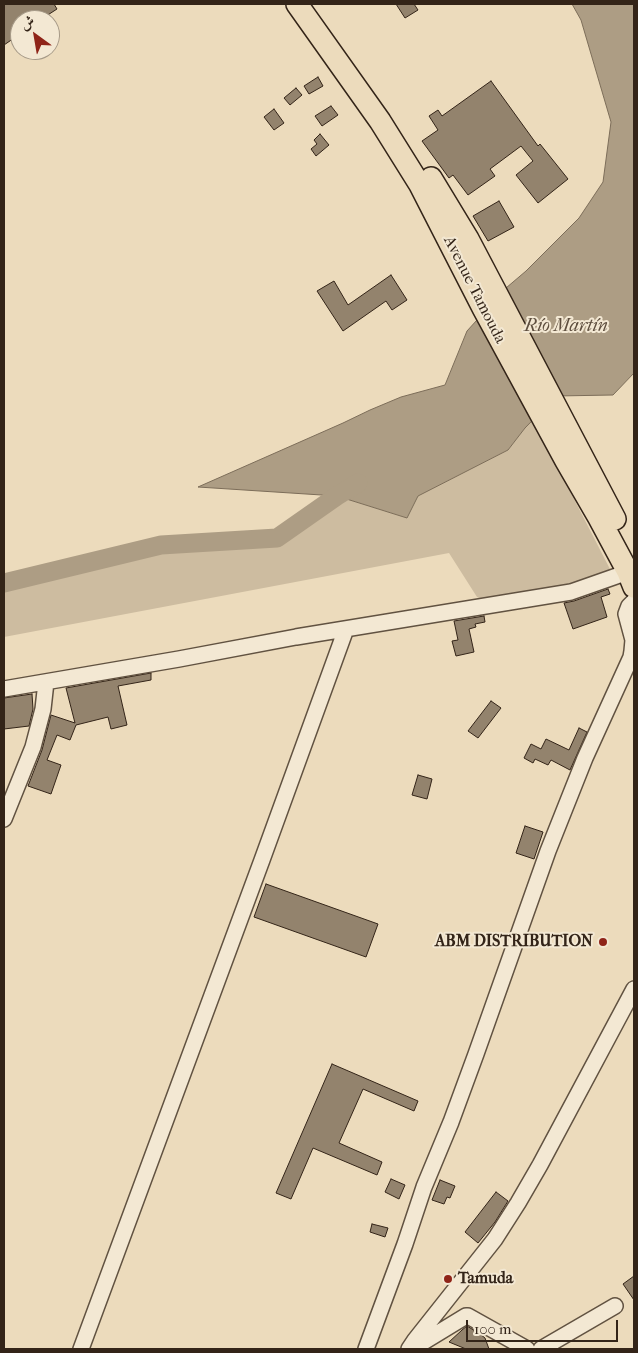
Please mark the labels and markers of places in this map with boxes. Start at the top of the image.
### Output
place label: ABM DISTRIBUTION [435,932,593,952]
marker: ABM DISTRIBUTION [597,936,609,948]
place label: Tamuda [458,1269,513,1289]
marker: Tamuda [442,1273,454,1285]

